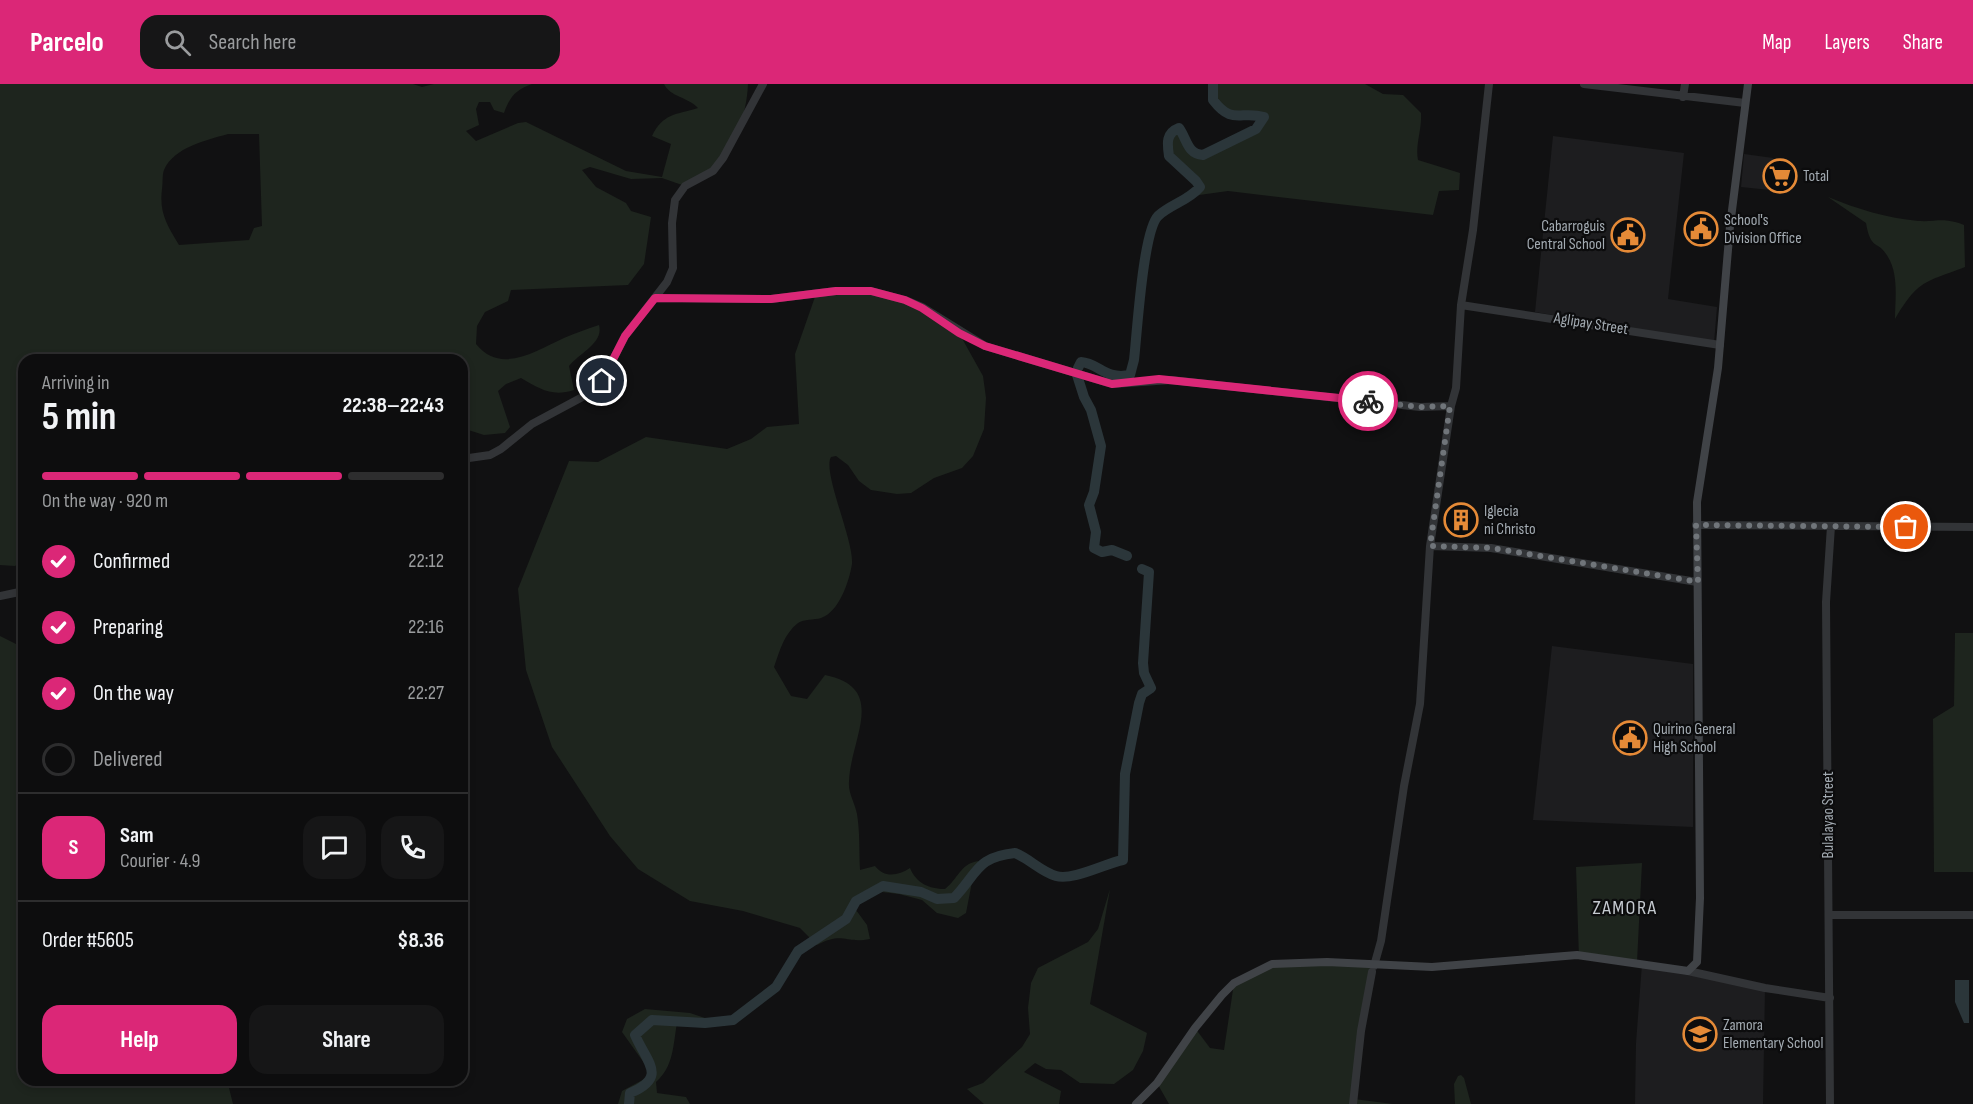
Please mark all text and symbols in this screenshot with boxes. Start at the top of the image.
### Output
search box [140,15,560,69]
text: Parcelo [30,26,104,59]
icon: search [161,26,194,59]
text: Search here [209,29,296,56]
text: Map [1762,30,1791,55]
text: Layers [1824,30,1870,55]
text: Share [1903,30,1943,55]
supermarket icon: Total [1762,158,1798,194]
place label: Total [1803,167,1829,186]
public building icon: School's Division Office [1683,211,1719,247]
place label: School's Division Office [1724,211,1802,248]
place label: Cabarroguis Central School [1527,217,1605,254]
public building icon: Cabarroguis Central School [1610,217,1646,253]
street label: Aglipay Street [1552,309,1630,339]
pin [576,355,627,406]
icon: home [585,364,618,397]
text: Arriving in [42,371,110,395]
courier [1338,371,1398,431]
icon: bike [1352,385,1385,418]
text: 22:38–22:43 [342,392,444,419]
text: 5 min [42,394,116,441]
text: On the way · 920 m [42,489,168,513]
pin [1880,501,1931,552]
building icon: Iglecia ni Christo [1443,502,1479,538]
place label: Iglecia ni Christo [1484,502,1536,539]
icon: bag [1889,510,1922,543]
icon: check [42,545,75,578]
text: Confirmed [93,548,170,575]
text: 22:12 [408,549,444,573]
icon: check [42,611,75,644]
text: Preparing [93,614,163,641]
text: 22:16 [408,615,444,639]
icon: check [42,677,75,710]
text: On the way [93,680,174,707]
text: 22:27 [407,681,444,705]
public building icon: Quirino General High School [1612,720,1648,756]
place label: Quirino General High School [1653,720,1735,757]
text: Delivered [93,746,162,773]
street label: Bulalayao Street [1819,771,1838,859]
button: chat [303,816,366,879]
button: phone [381,816,444,879]
text: Sam [120,822,154,849]
text: S [69,834,78,861]
text: Courier · 4.9 [120,849,200,873]
district label: ZAMORA [1592,896,1658,920]
text: Order #5605 [42,927,134,954]
text: $8.36 [397,927,444,954]
button: Help [42,1005,237,1074]
button: Share [249,1005,444,1074]
school or university icon: Zamora Elementary School [1682,1016,1718,1052]
place label: Zamora Elementary School [1723,1016,1823,1053]

